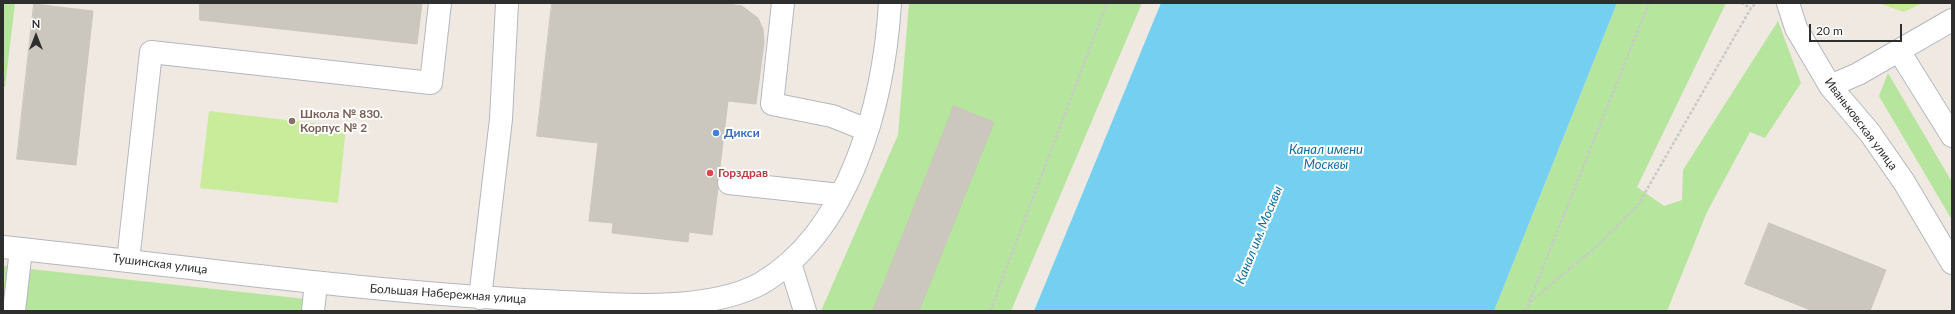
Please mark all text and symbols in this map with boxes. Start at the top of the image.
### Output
north arrow [16,16,56,56]
scale bar [1811,16,1904,42]
text: N [32,17,40,30]
text: 20 m [1816,23,1843,38]
street label: Иваньковская улица [1822,75,1900,173]
place label: Школа № 830. Корпус № 2 [300,107,383,135]
marker: Школа № 830. Корпус № 2 [287,116,297,126]
place label: Дикси [724,126,760,140]
marker: Дикси [711,128,721,138]
water label: Канал имени Москвы [1289,142,1363,173]
place label: Горздрав [718,166,768,180]
marker: Горздрав [705,168,715,178]
water label: Канал им. Москвы [1232,184,1286,286]
street label: Тушинская улица [112,251,208,277]
street label: Большая Набережная улица [369,281,527,307]

